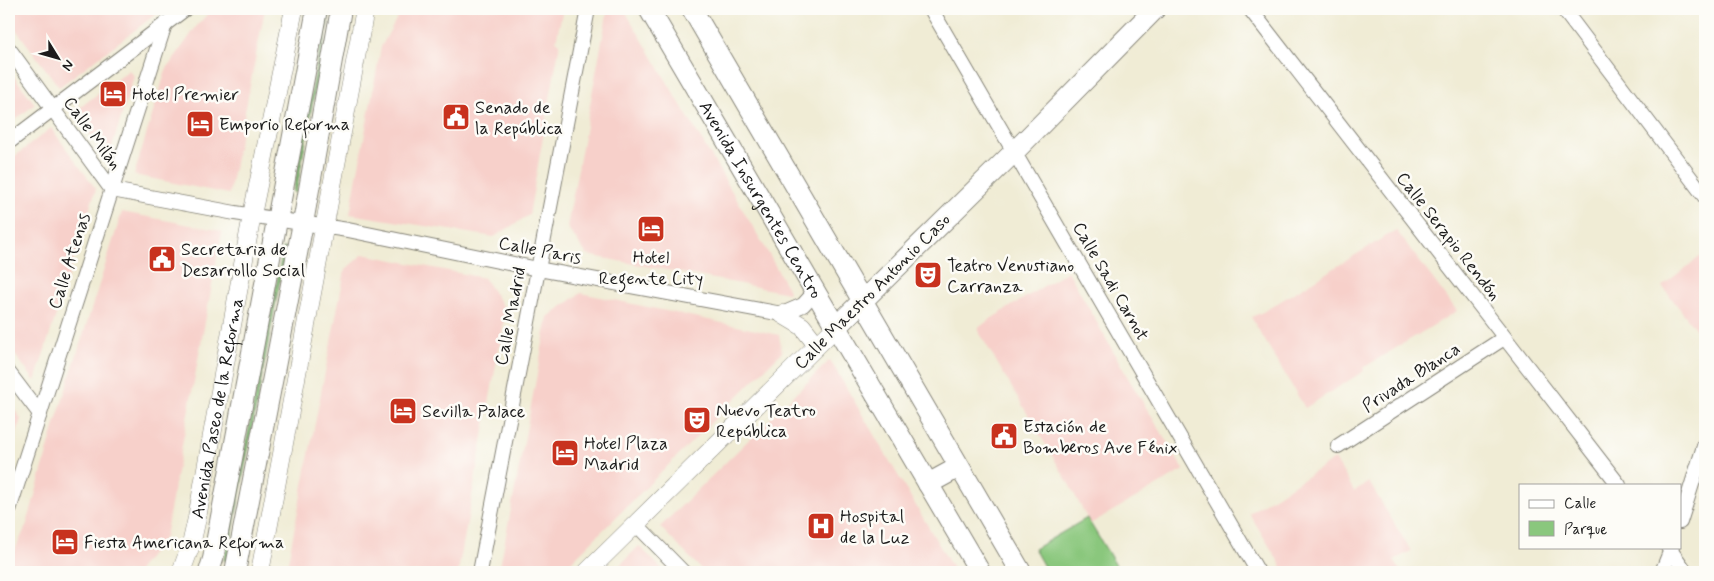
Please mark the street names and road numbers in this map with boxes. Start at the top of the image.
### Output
street label: Calle Milán [57,92,127,175]
street label: Avenida Insurgentes Centro [693,97,828,303]
street label: Calle Serapio Rendón [1390,167,1506,306]
street label: Calle Maestro Antonio Caso [789,208,956,375]
street label: Calle Atenas [43,210,97,313]
street label: Calle Sadi Carnot [1066,218,1154,345]
street label: Calle Paris [496,231,583,271]
street label: Calle Madrid [490,265,532,368]
street label: Avenida Paseo de la Reforma [186,296,250,521]
street label: Privada Blanca [1358,337,1465,419]

